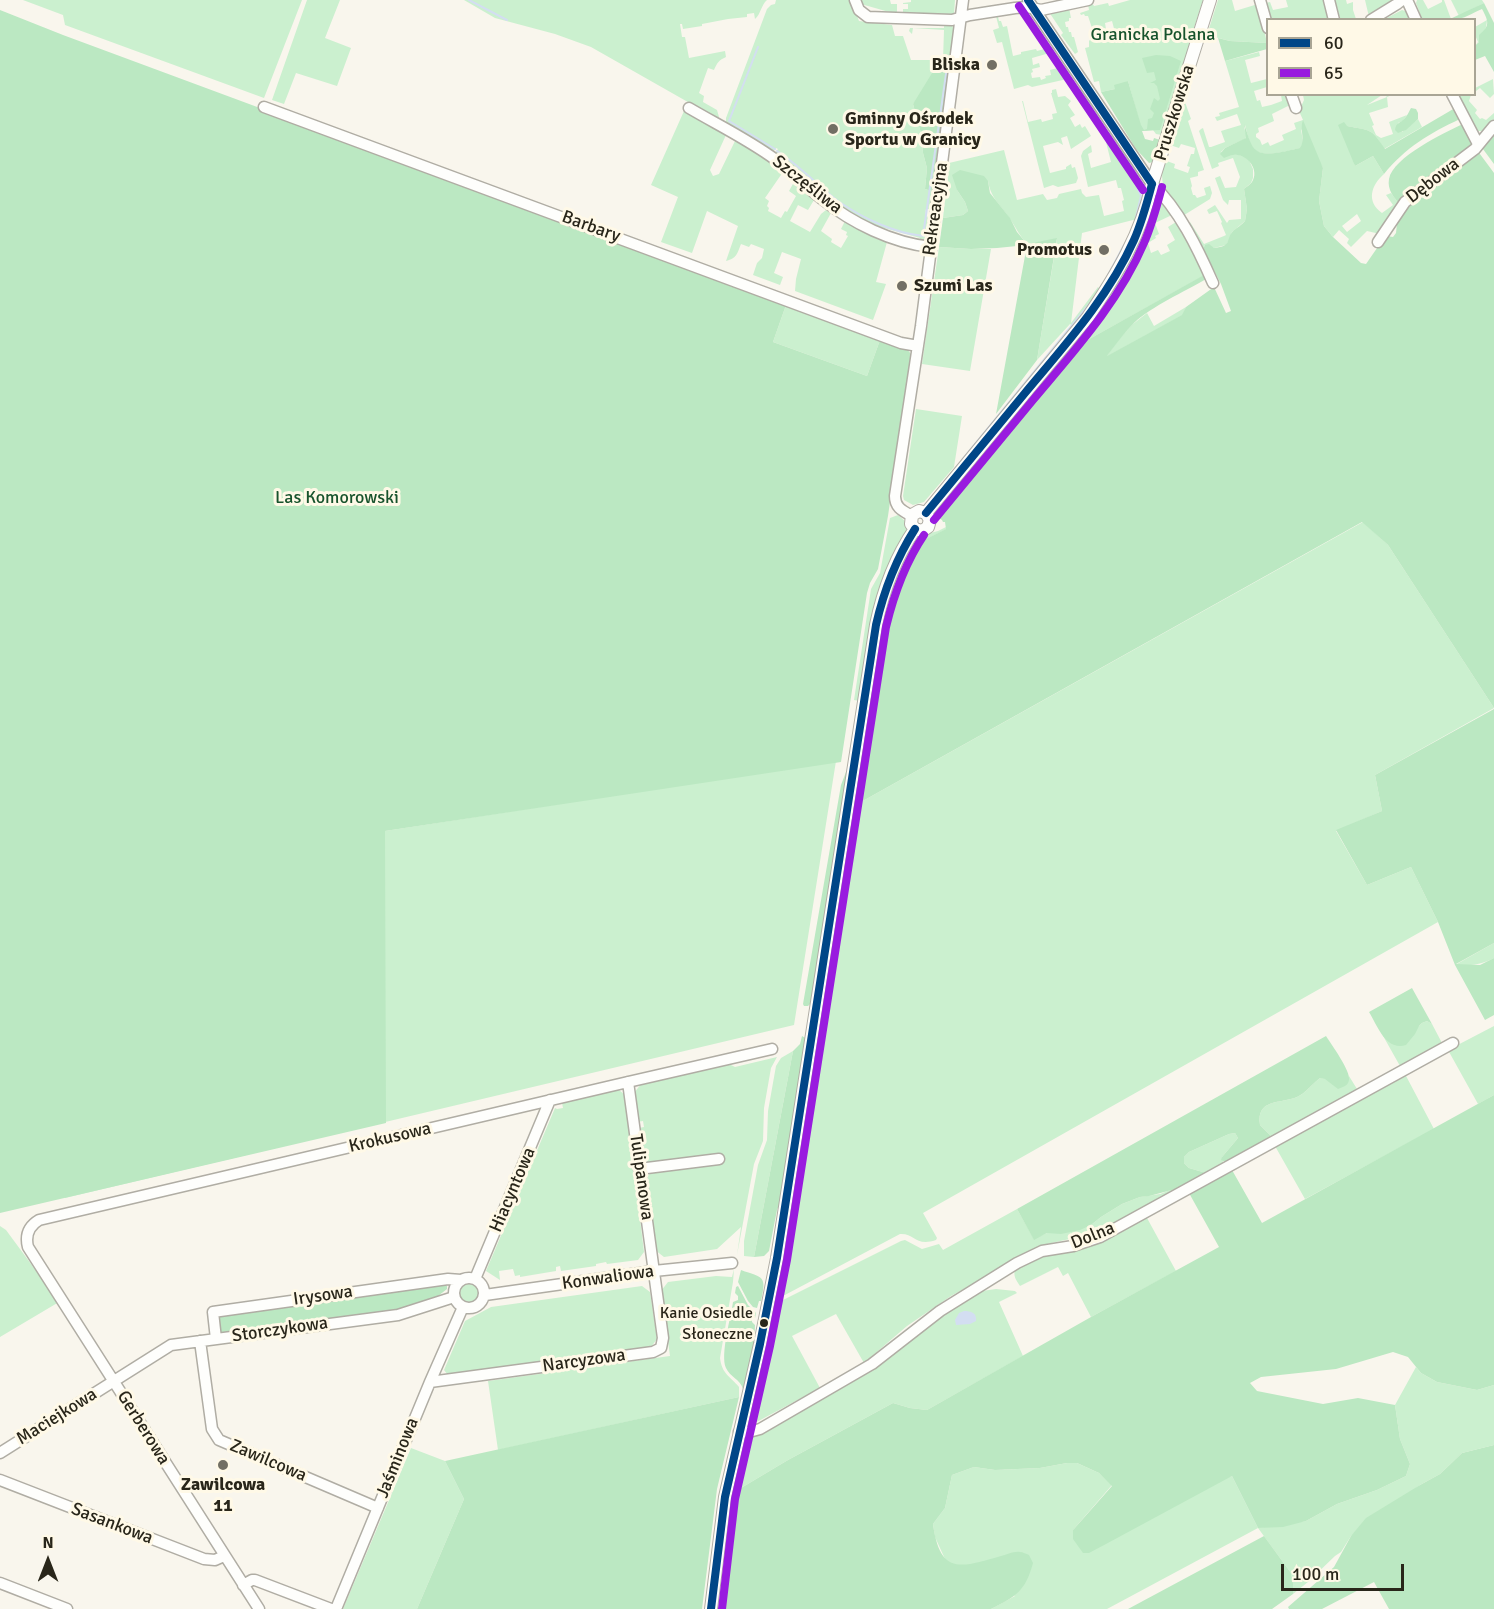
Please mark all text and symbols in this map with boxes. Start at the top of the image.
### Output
legend [1266,18,1476,96]
park label: Granicka Polana [1091,24,1215,46]
text: 60 [1324,32,1343,54]
place label: Bliska [932,54,980,76]
marker: Bliska [985,58,999,72]
street label: Pruszkowska [1150,62,1200,164]
text: 65 [1324,62,1343,84]
place label: Gminny Ośrodek Sportu w Granicy [845,108,981,150]
marker: Gminny Ośrodek Sportu w Granicy [826,122,840,136]
street label: Szczęśliwa [768,151,846,219]
street label: Dębowa [1402,154,1464,208]
street label: Rekreacyjna [919,161,953,257]
street label: Barbary [559,206,623,248]
place label: Promotus [1017,239,1092,261]
marker: Promotus [1097,243,1111,257]
place label: Szumi Las [914,275,992,297]
marker: Szumi Las [895,279,909,293]
park label: Las Komorowski [275,487,399,509]
street label: Krokusowa [347,1118,433,1158]
street label: Tulipanowa [624,1132,658,1222]
street label: Hiacyntowa [485,1144,541,1236]
street label: Dolna [1068,1218,1118,1254]
street label: Konwaliowa [561,1261,655,1295]
street label: Irysowa [292,1281,354,1311]
place label: Kanie Osiedle Słoneczne [660,1304,753,1342]
street label: Storczykowa [231,1313,329,1347]
marker: Kanie Osiedle Słoneczne [758,1317,770,1329]
street label: Narcyzowa [541,1344,627,1378]
street label: Maciejkowa [13,1384,101,1450]
street label: Gerberowa [112,1387,174,1469]
street label: Jaśminowa [372,1415,424,1501]
street label: Zawilcowa [226,1435,310,1487]
marker: Zawilcowa 11 [216,1458,230,1472]
place label: Zawilcowa 11 [181,1474,265,1516]
street label: Sasankowa [68,1499,156,1549]
north arrow [18,1531,78,1591]
text: N [42,1533,54,1553]
scale bar [1284,1552,1407,1590]
text: 100 m [1292,1563,1339,1585]

